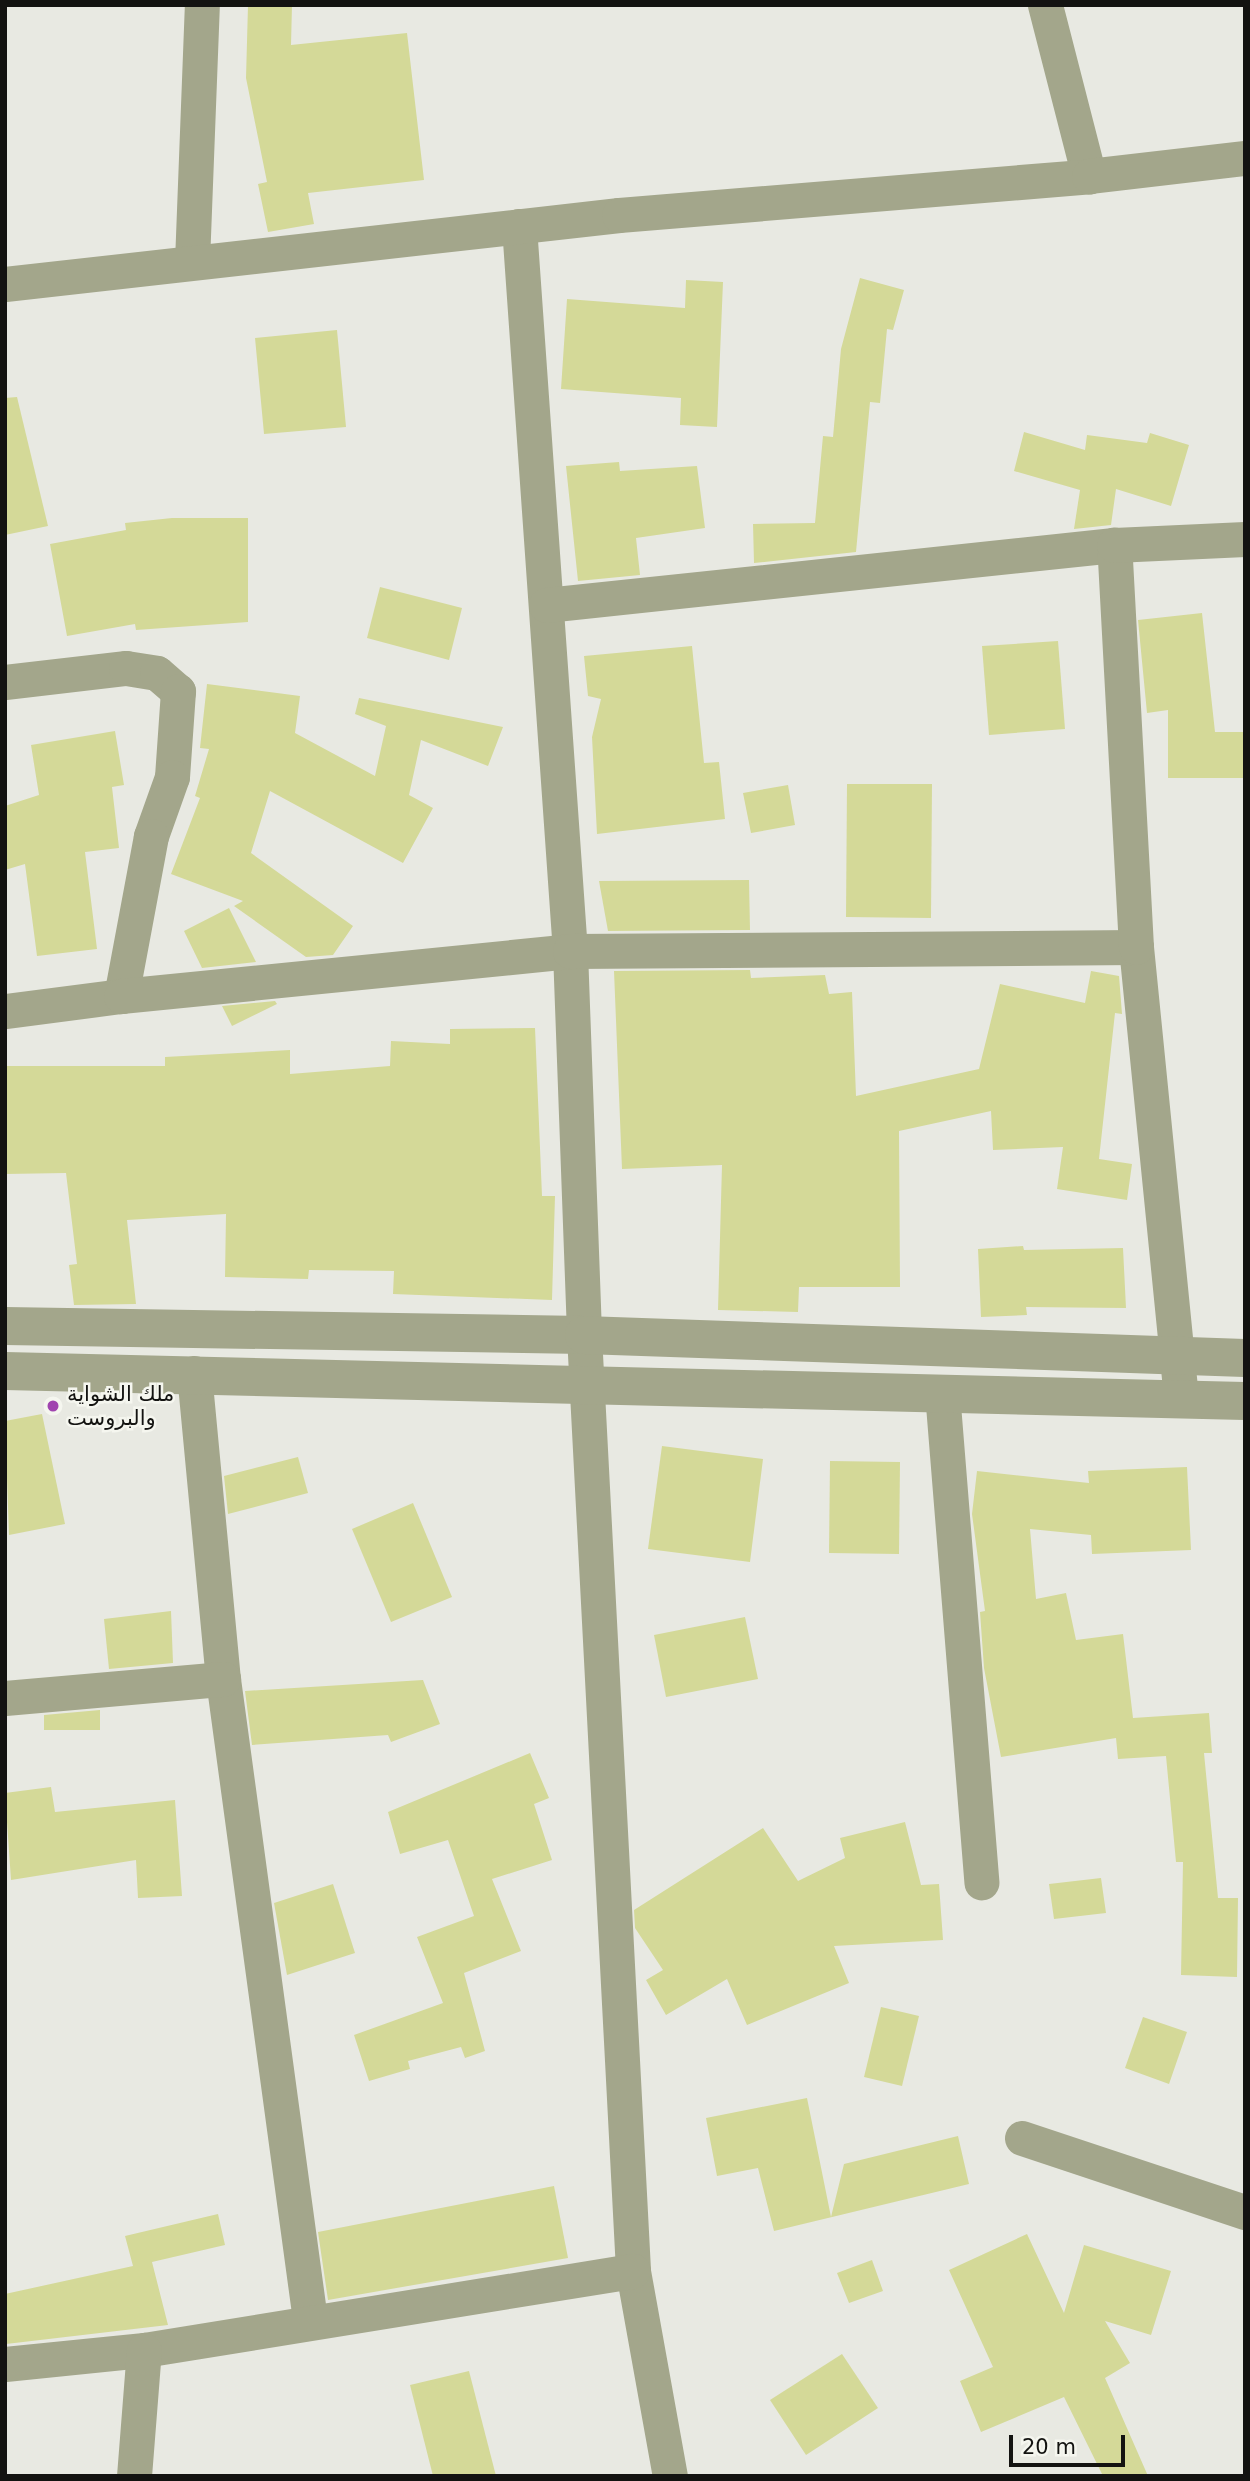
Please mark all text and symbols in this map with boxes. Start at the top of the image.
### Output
place label: ملك الشواية والبروست [67,1381,174,1431]
marker: ملك الشواية والبروست [45,1398,61,1414]
scale bar [1012,2422,1128,2466]
text: 20 m [1022,2435,1076,2459]

